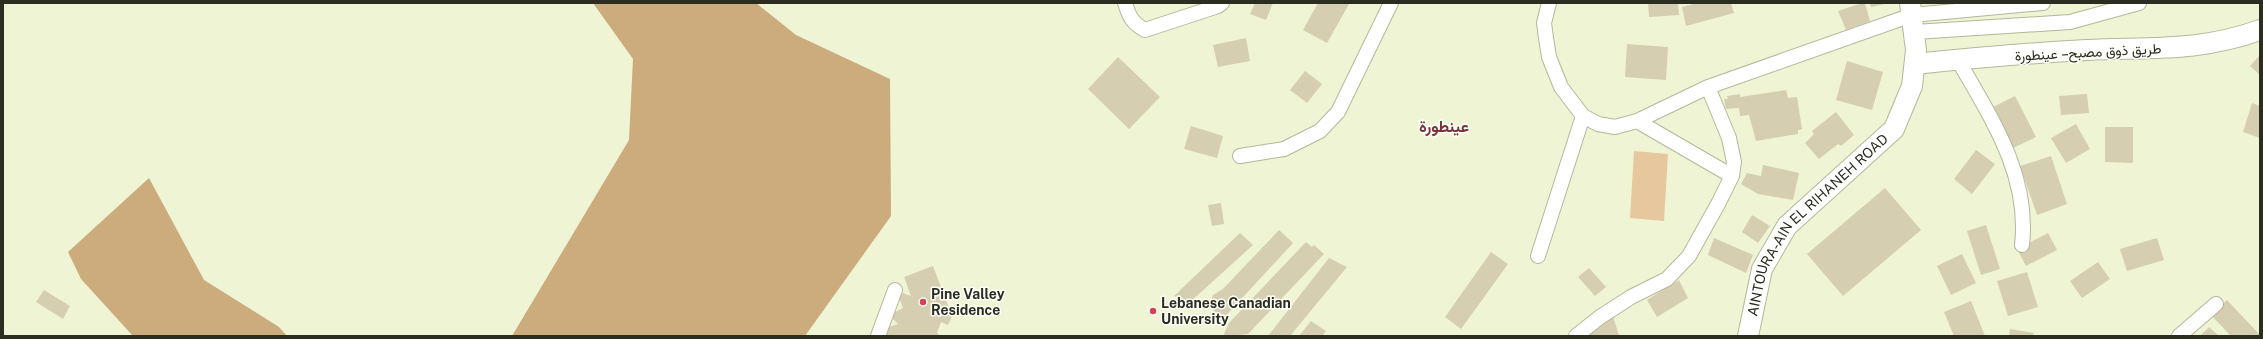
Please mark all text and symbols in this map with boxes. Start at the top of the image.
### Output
street label: طريق ذوق مصبح – عينطورة [2014,40,2162,67]
district label: عينطورة [1419,117,1469,137]
street label: AINTOURA-AIN EL RIHANEH ROAD [1744,130,1891,318]
place label: Pine Valley Residence [931,286,1005,318]
place label: Lebanese Canadian University [1161,295,1291,327]
marker: Pine Valley Residence [918,297,928,307]
marker: Lebanese Canadian University [1148,306,1158,316]

